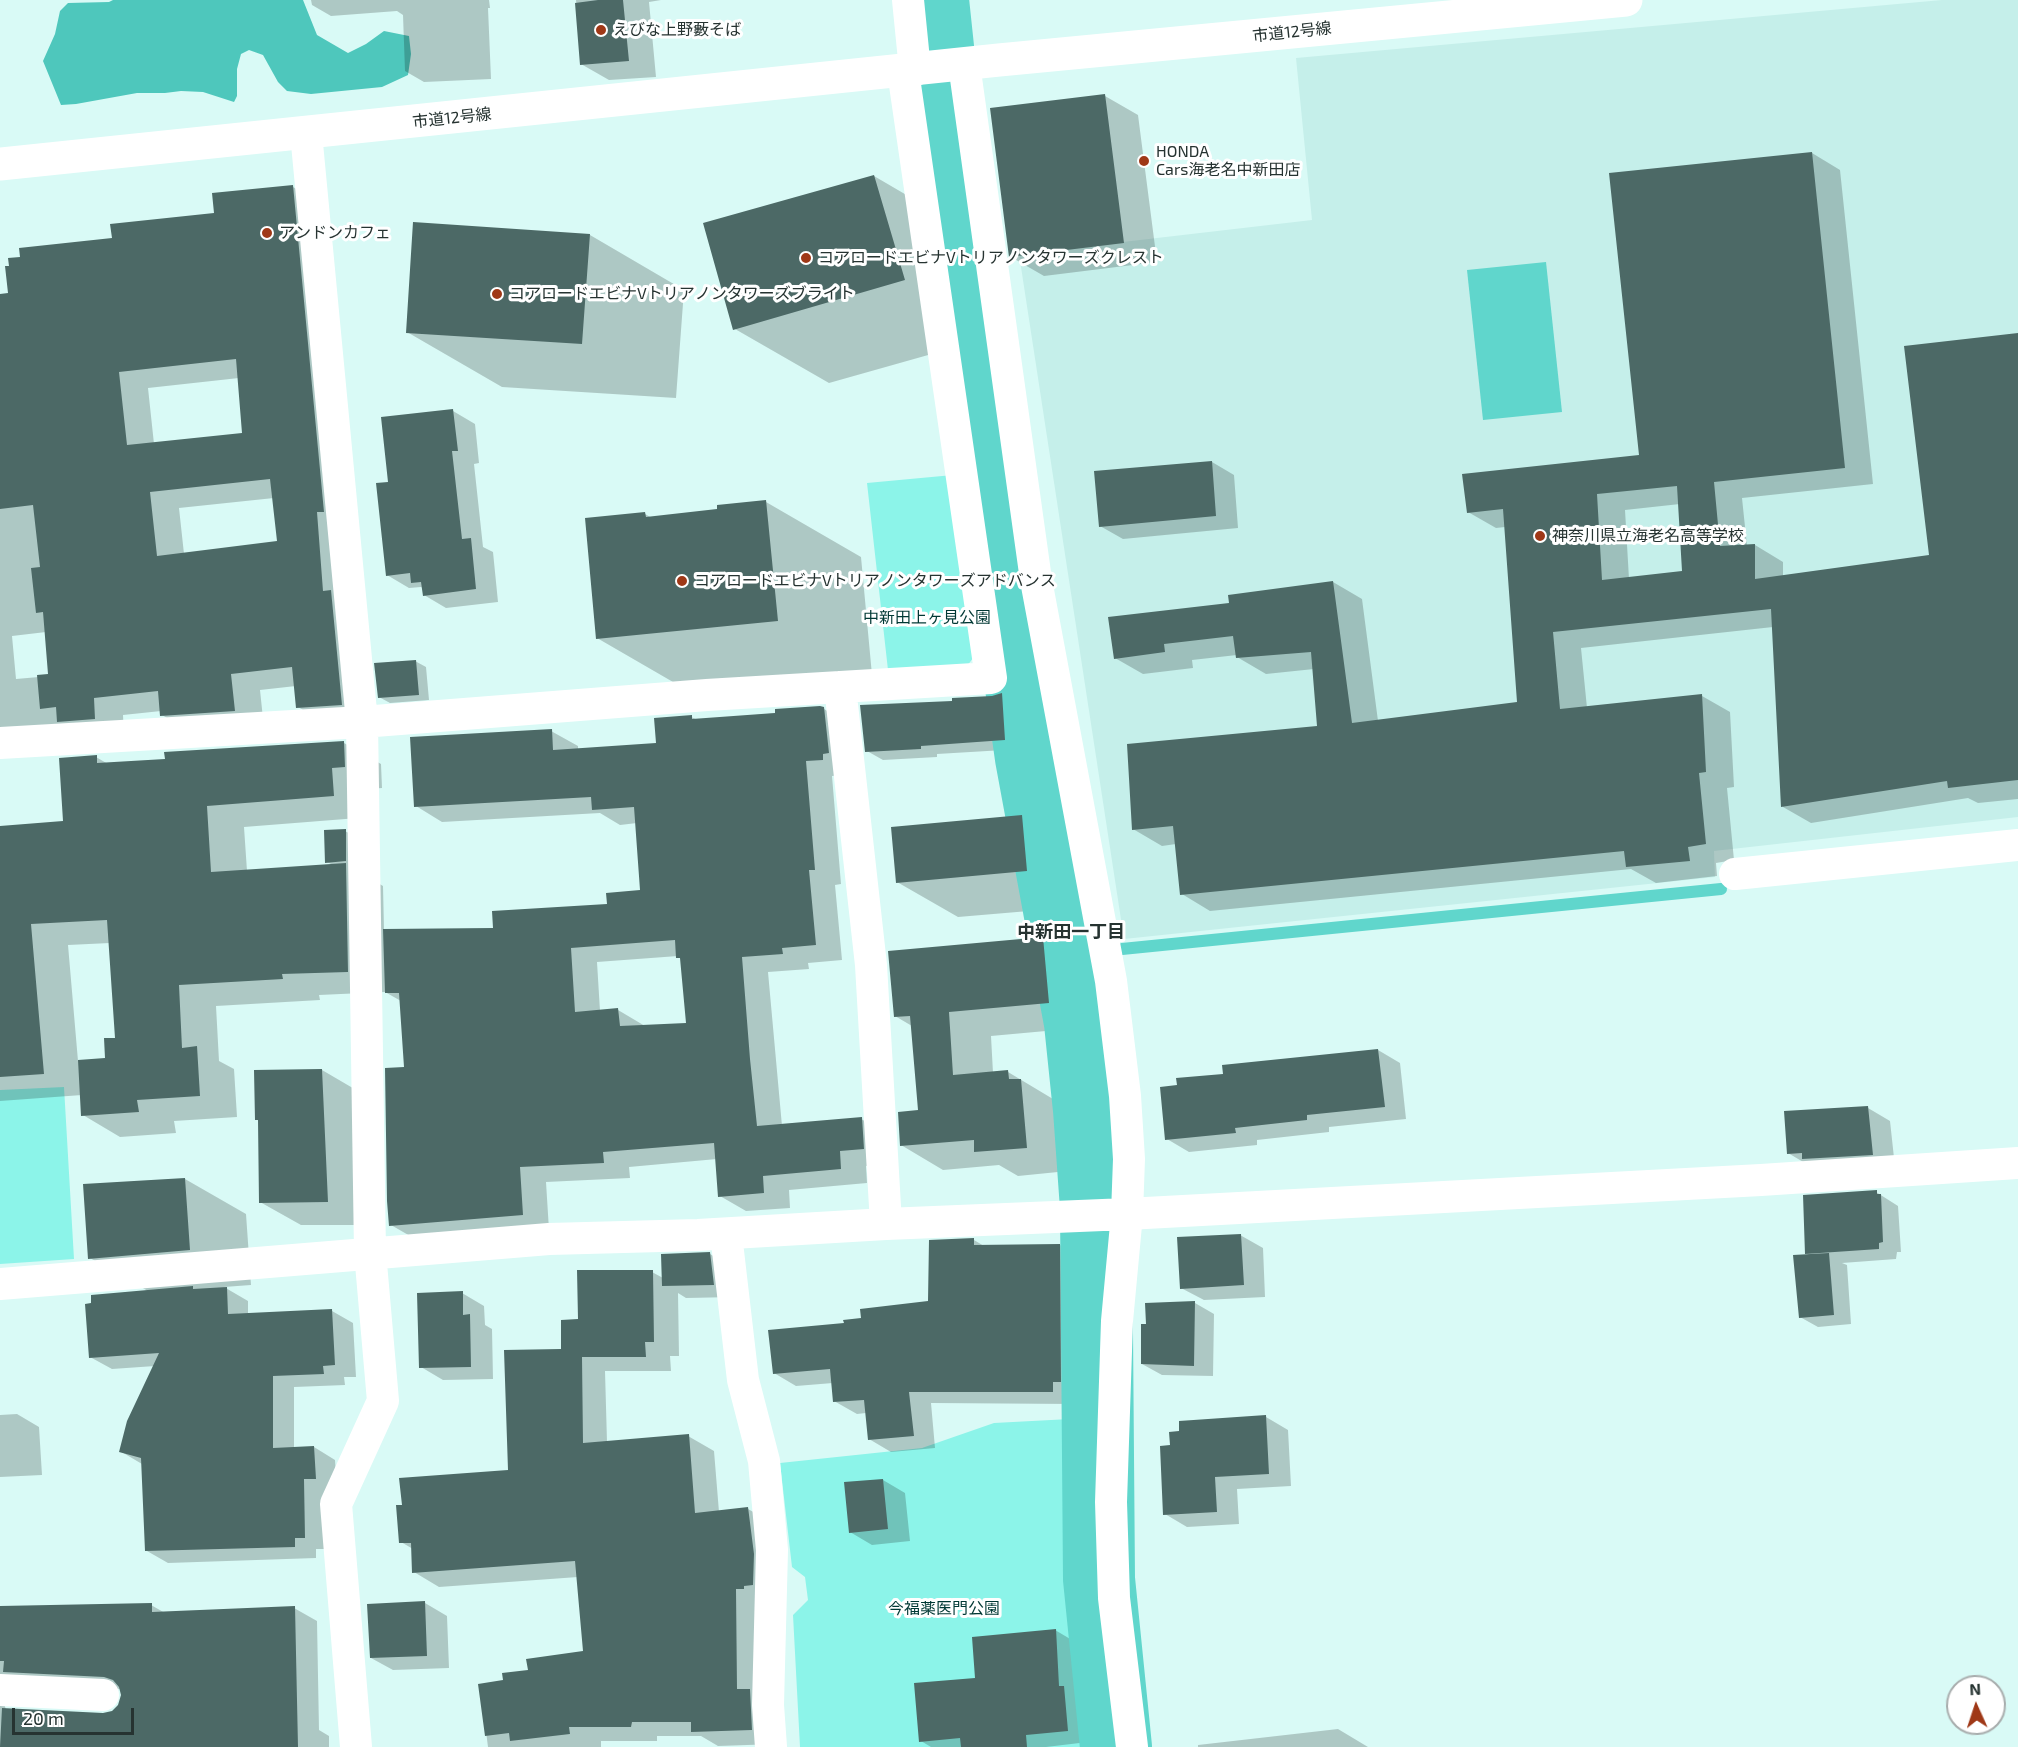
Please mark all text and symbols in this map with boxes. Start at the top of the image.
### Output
street label: 市道12号線 [1252,18,1332,46]
place label: えびな上野藪そば [613,20,741,40]
marker: えびな上野藪そば [594,23,608,37]
street label: 市道12号線 [412,104,492,132]
place label: HONDA Cars海老名中新田店 [1156,142,1300,180]
marker: HONDA Cars海老名中新田店 [1137,154,1151,168]
place label: アンドンカフェ [279,223,391,243]
marker: アンドンカフェ [260,226,274,240]
place label: コアロードエビナVトリアノンタワーズクレスト [818,248,1164,268]
marker: コアロードエビナVトリアノンタワーズクレスト [799,251,813,265]
place label: コアロードエビナVトリアノンタワーズブライト [509,284,855,304]
marker: コアロードエビナVトリアノンタワーズブライト [490,287,504,301]
place label: 神奈川県立海老名高等学校 [1552,526,1744,546]
marker: 神奈川県立海老名高等学校 [1533,529,1547,543]
place label: コアロードエビナVトリアノンタワーズアドバンス [694,571,1056,591]
marker: コアロードエビナVトリアノンタワーズアドバンス [675,574,689,588]
park label: 中新田上ヶ見公園 [863,608,991,628]
district label: 中新田一丁目 [1017,921,1125,943]
park label: 今福薬医門公園 [888,1599,1000,1619]
north arrow [1946,1675,2006,1735]
text: N [1969,1679,1981,1698]
scale bar [15,1696,136,1734]
text: 20 m [23,1707,64,1729]

